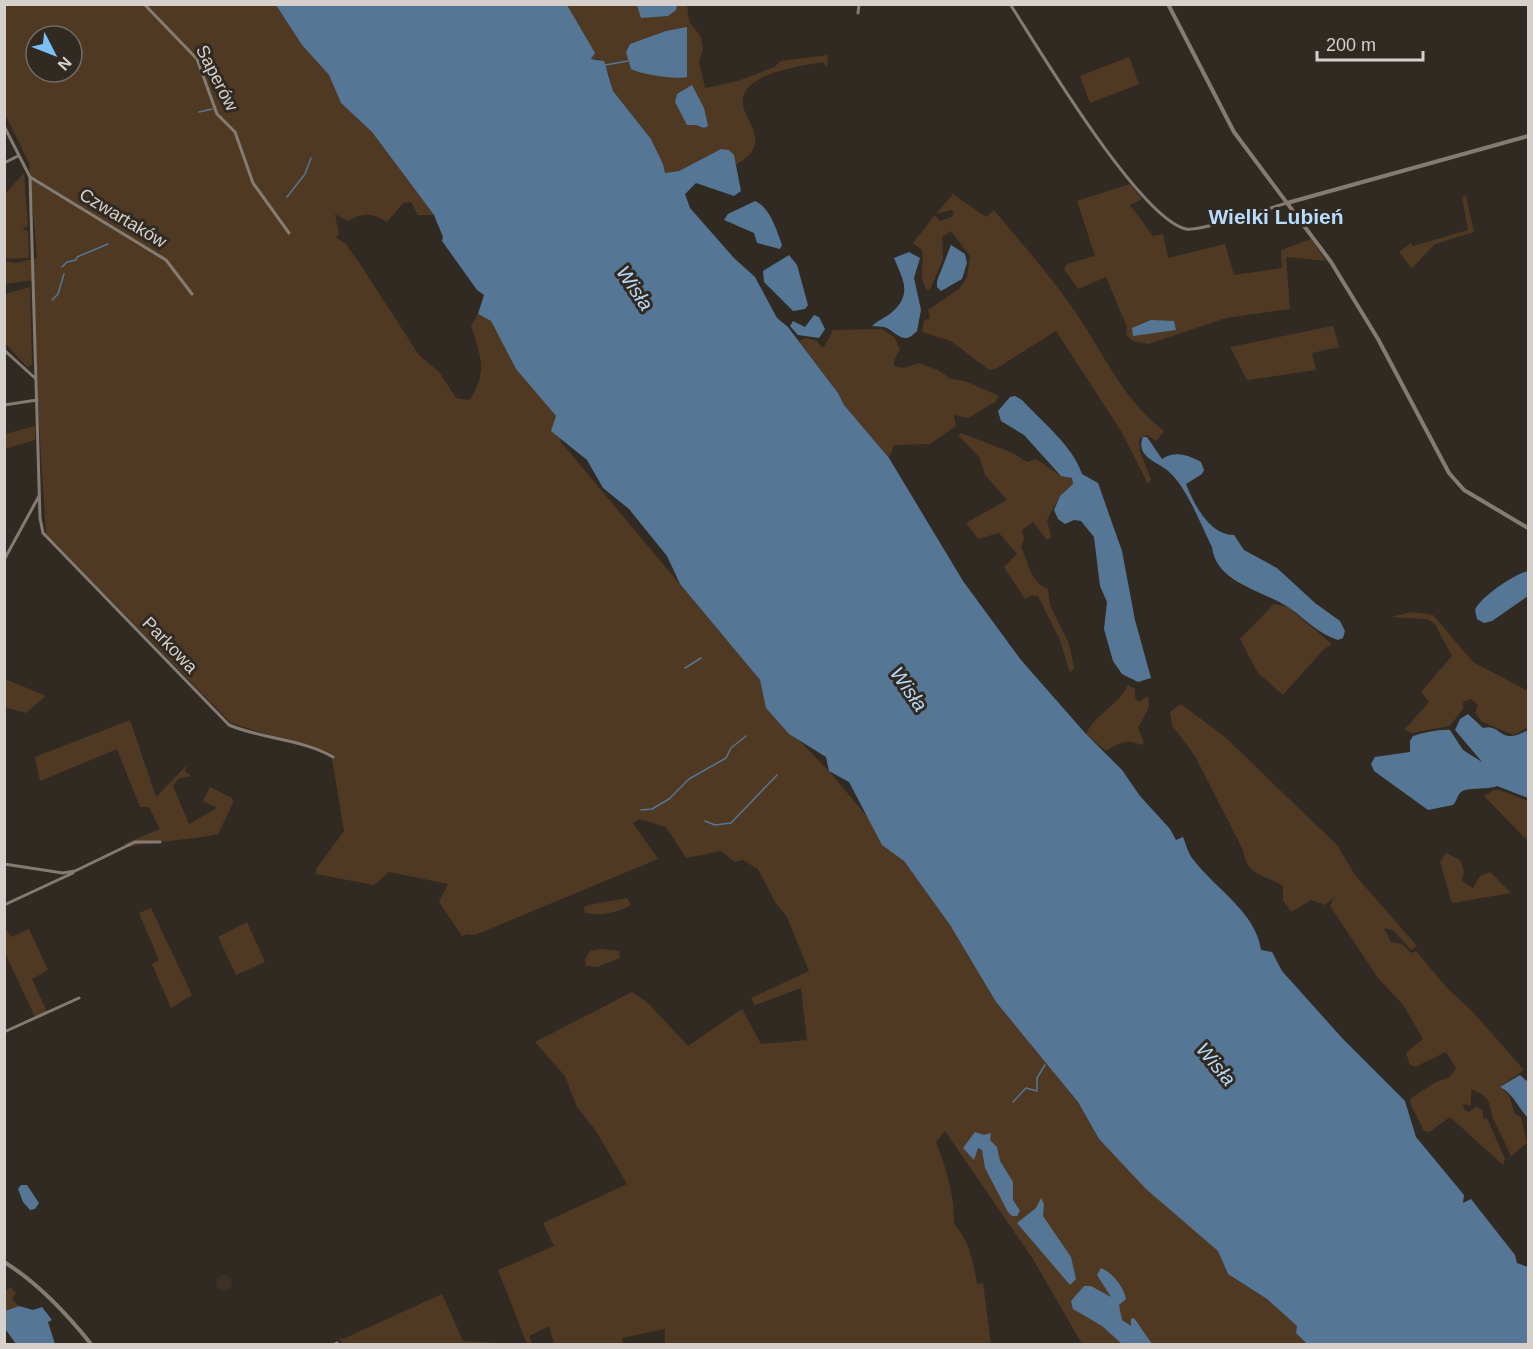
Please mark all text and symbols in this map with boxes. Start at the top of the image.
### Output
north arrow [24,24,84,84]
scale bar [1317,24,1424,62]
text: 200 m [1326,35,1376,55]
street label: Saperów [192,42,242,115]
text: N [55,54,75,74]
street label: Czwartaków [76,184,171,252]
district label: Wielki Lubień [1208,205,1344,228]
water label: Wisła [612,262,658,314]
street label: Parkowa [138,613,202,678]
water label: Wisła [886,663,932,715]
water label: Wisła [1192,1038,1240,1090]

